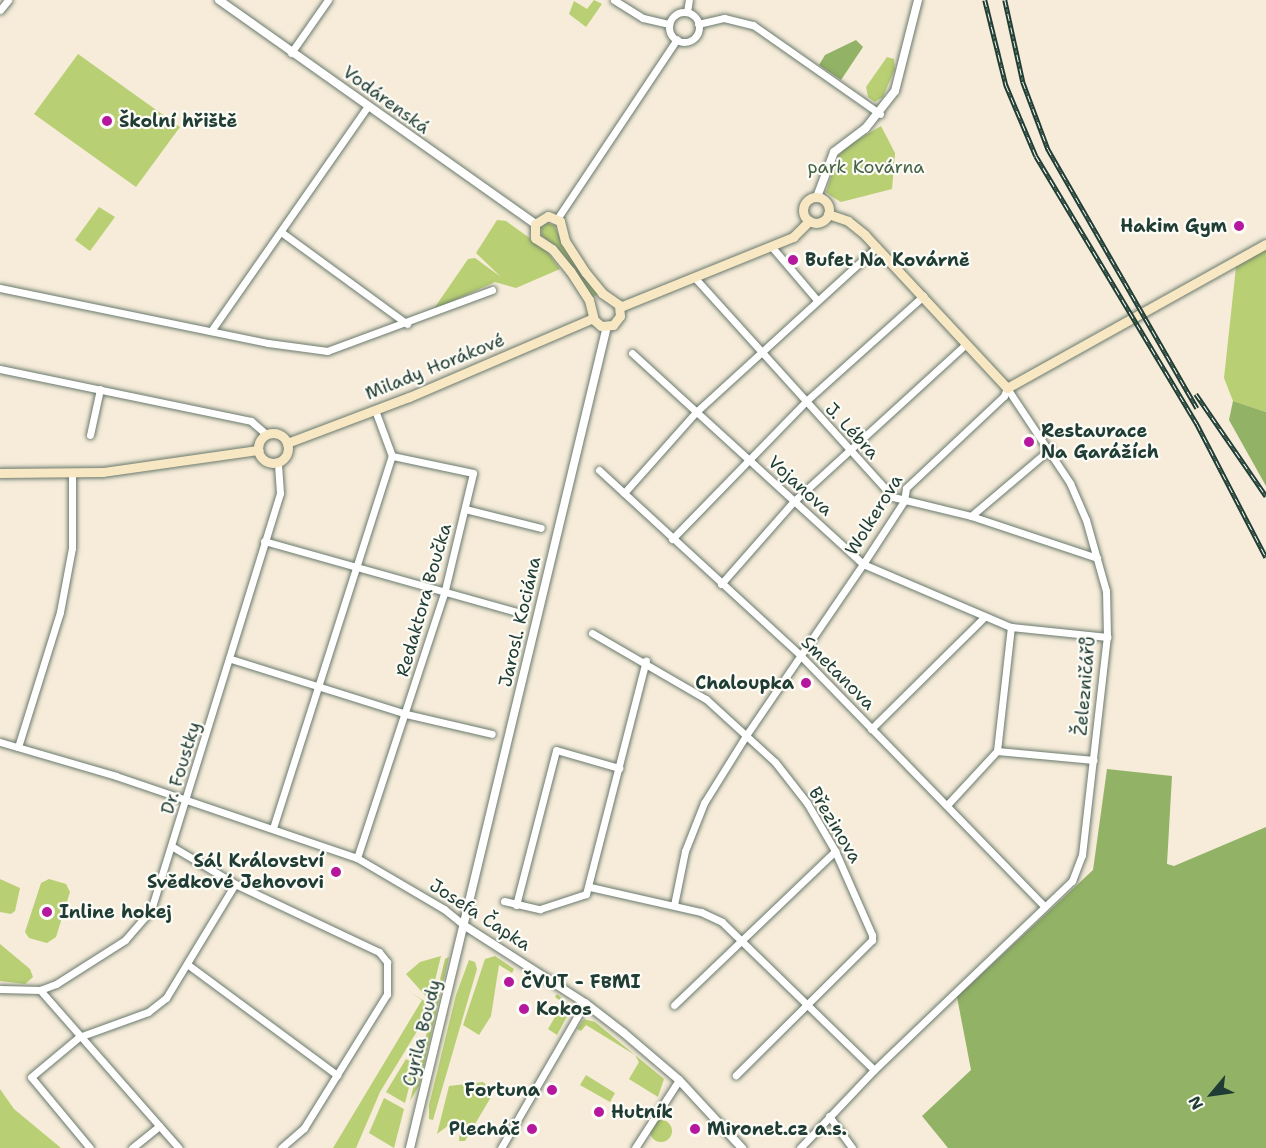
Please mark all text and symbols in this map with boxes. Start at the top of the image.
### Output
street label: Vodárenská [338,61,434,139]
place label: Školní hřiště [119,110,237,132]
marker: Školní hřiště [100,114,114,128]
park label: park Kovárna [807,156,925,178]
place label: Hakim Gym [1120,215,1227,237]
marker: Hakim Gym [1232,219,1246,233]
place label: Bufet Na Kovárně [805,249,970,271]
marker: Bufet Na Kovárně [786,253,800,267]
street label: Milady Horákové [362,329,508,405]
street label: J. Lébra [820,398,884,464]
place label: Restaurace Na Garážích [1041,421,1159,464]
marker: Restaurace Na Garážích [1022,435,1036,449]
street label: Vojanova [763,451,837,521]
street label: Wolkerova [841,471,907,559]
street label: Redaktora Boučka [392,521,456,679]
street label: Jarosl. Kociána [495,555,545,689]
street label: Smetanova [797,632,879,714]
street label: Železničářů [1070,635,1100,737]
place label: Chaloupka [695,672,794,694]
marker: Chaloupka [799,676,813,690]
street label: Dr. Foustky [157,719,205,817]
street label: Březinova [804,783,866,867]
place label: Sál Království Svědkové Jehovovi [147,851,324,894]
marker: Sál Království Svědkové Jehovovi [329,865,343,879]
street label: Josefa Čapka [425,874,535,956]
place label: Inline hokej [59,901,172,923]
marker: Inline hokej [40,905,54,919]
place label: ČVUT - FBMI [521,971,641,993]
marker: ČVUT - FBMI [502,975,516,989]
street label: Cyrila Boudy [398,977,446,1089]
place label: Kokos [536,998,592,1020]
marker: Kokos [517,1002,531,1016]
north arrow [1182,1064,1242,1124]
place label: Fortuna [465,1079,540,1101]
marker: Fortuna [545,1083,559,1097]
text: N [1184,1092,1208,1114]
place label: Hutník [611,1101,673,1123]
marker: Hutník [592,1105,606,1119]
place label: Plecháč [449,1118,520,1140]
place label: Mironet.cz a.s. [707,1118,847,1140]
marker: Plecháč [525,1122,539,1136]
marker: Mironet.cz a.s. [688,1122,702,1136]

